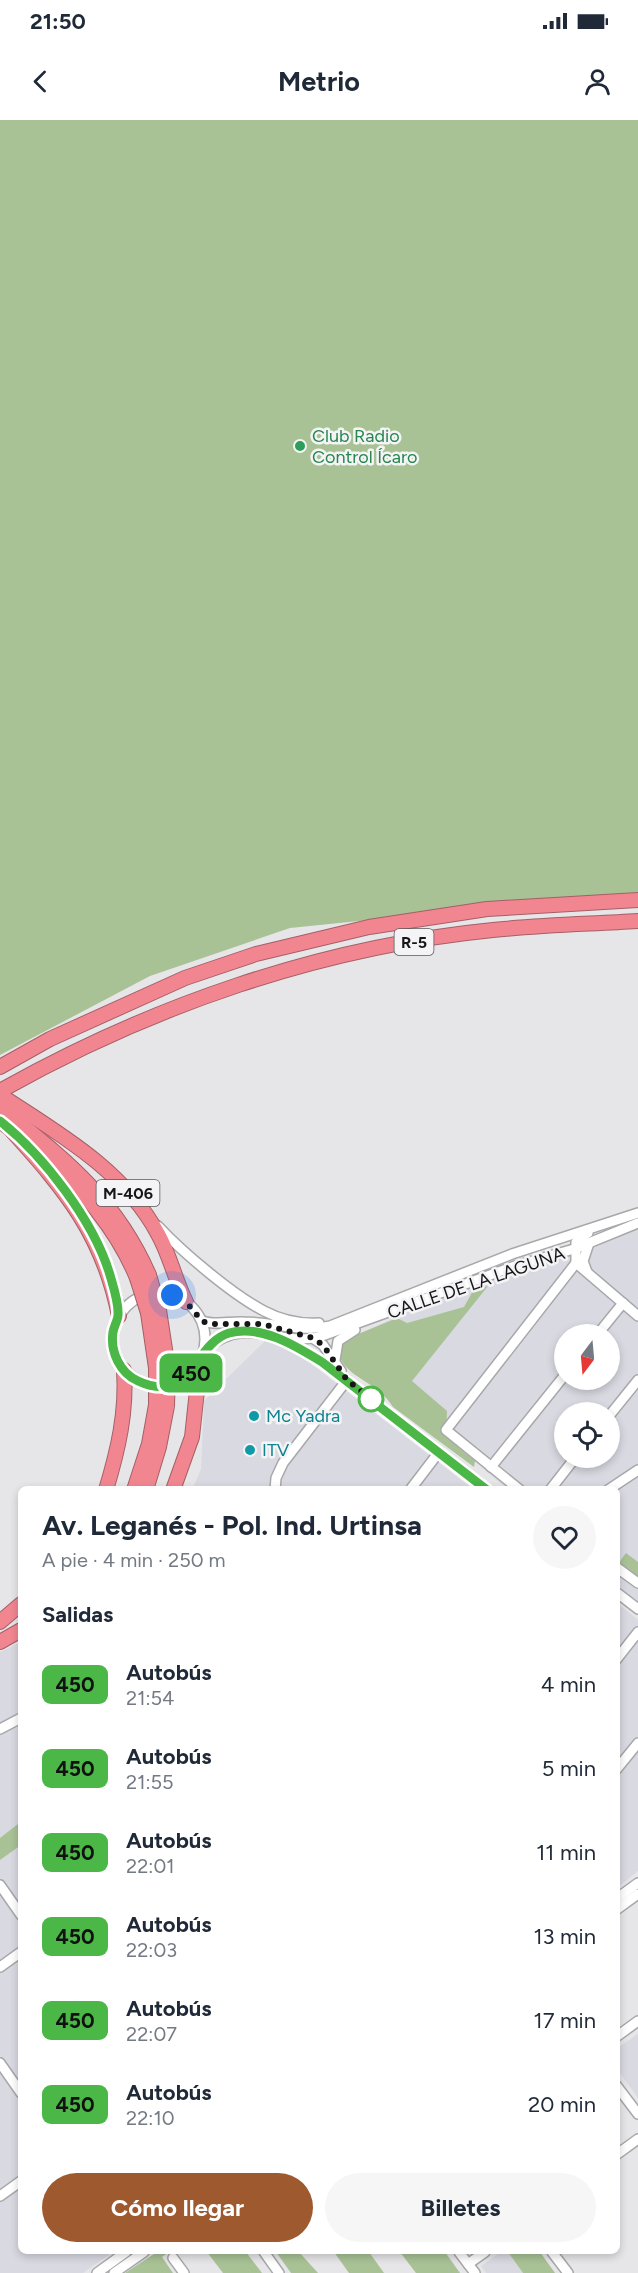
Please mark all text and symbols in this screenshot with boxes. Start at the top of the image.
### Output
text: 21:50 [30,8,86,35]
icon: back [24,65,57,98]
text: Metrio [278,65,360,98]
icon: person [581,65,614,98]
place label: Club Radio Control Ícaro [312,425,418,468]
marker: Club Radio Control Ícaro [293,439,307,453]
road number: R-5 [394,929,434,955]
road number: M-406 [96,1180,160,1206]
street label: CALLE DE LA LAGUNA [384,1242,568,1324]
your location [157,1280,187,1310]
north arrow [554,1324,620,1390]
map controls [554,1324,620,1468]
line badge: 450 [156,1354,225,1392]
text: 450 [171,1361,211,1386]
unlabelled marker [358,1386,384,1412]
button: locate [554,1402,620,1468]
place label: Mc Yadra [266,1405,340,1427]
marker: Mc Yadra [247,1409,261,1423]
place label: ITV [262,1439,290,1461]
marker: ITV [243,1443,257,1457]
button: heart [533,1506,596,1569]
text: Av. Leganés - Pol. Ind. Urtinsa [42,1508,422,1542]
text: A pie · 4 min · 250 m [42,1548,225,1572]
text: Salidas [42,1601,113,1628]
text: Autobús [126,1659,212,1686]
text: 4 min [541,1671,596,1698]
text: 450 [55,1672,95,1697]
text: 21:54 [126,1686,174,1710]
text: Autobús [126,1743,212,1770]
text: 5 min [542,1755,596,1782]
text: 450 [55,1756,95,1781]
text: 21:55 [126,1770,174,1794]
text: Autobús [126,1827,212,1854]
text: 11 min [536,1839,596,1866]
text: 450 [55,1840,95,1865]
text: 22:01 [126,1854,175,1878]
text: Autobús [126,1911,212,1938]
text: 13 min [533,1923,596,1950]
text: 450 [55,1924,95,1949]
text: 22:03 [126,1938,177,1962]
text: Autobús [126,1995,212,2022]
text: 17 min [534,2007,596,2034]
text: 450 [55,2008,95,2033]
text: 22:07 [126,2022,177,2046]
text: Autobús [126,2079,212,2106]
text: 20 min [528,2091,596,2118]
text: 450 [55,2092,95,2117]
text: 22:10 [126,2106,175,2130]
button: Cómo llegar [42,2173,313,2242]
button: Billetes [325,2173,596,2242]

